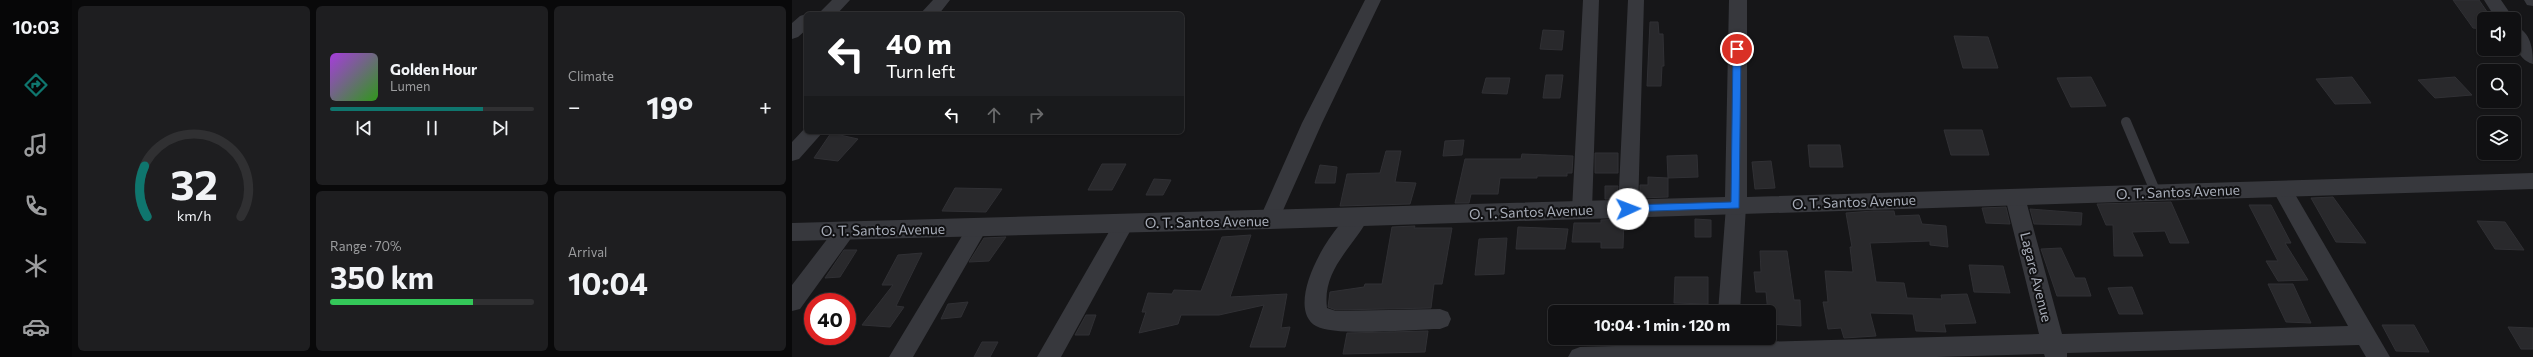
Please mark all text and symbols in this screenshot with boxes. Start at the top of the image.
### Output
map controls [2477,12,2521,160]
button: sound [2477,12,2521,56]
text: 10:03 [12,16,60,38]
text: 40 m [886,26,952,60]
icon: left [820,28,872,80]
pin [1720,32,1754,66]
icon: arrive [1726,38,1748,60]
text: Golden Hour [390,60,477,78]
text: Turn left [886,60,955,82]
button: search [2477,64,2521,108]
text: Climate [568,68,614,84]
icon: directions [22,71,50,99]
text: Lumen [390,78,430,94]
text: 19° [646,88,693,125]
text: − [568,93,581,120]
text: + [759,93,772,120]
icon: left [941,104,963,126]
icon: ahead [983,104,1005,126]
icon: right [1025,104,1047,126]
button: layers [2477,116,2521,160]
icon: previous [353,117,375,139]
icon: pause [421,117,443,139]
icon: next [489,117,511,139]
icon: music [22,131,50,159]
text: 32 [170,157,218,208]
street label: O. T. Santos Avenue [2116,181,2240,202]
position arrow [1607,188,1649,230]
street label: O. T. Santos Avenue [1792,191,1916,212]
icon: phone [22,192,50,220]
street label: O. T. Santos Avenue [1469,201,1593,222]
text: km/h [177,205,211,223]
street label: O. T. Santos Avenue [1145,212,1269,231]
street label: O. T. Santos Avenue [821,220,945,239]
street label: Lagare Avenue [2017,230,2056,324]
text: Range · 70% [330,238,402,254]
text: Arrival [568,244,607,260]
icon: climate [22,252,50,280]
text: 350 km [330,258,434,295]
text: 10:04 [568,264,648,301]
speed limit sign: 40 [804,293,856,345]
icon: car [22,313,50,341]
text: 10:04 · 1 min · 120 m [1594,316,1730,334]

